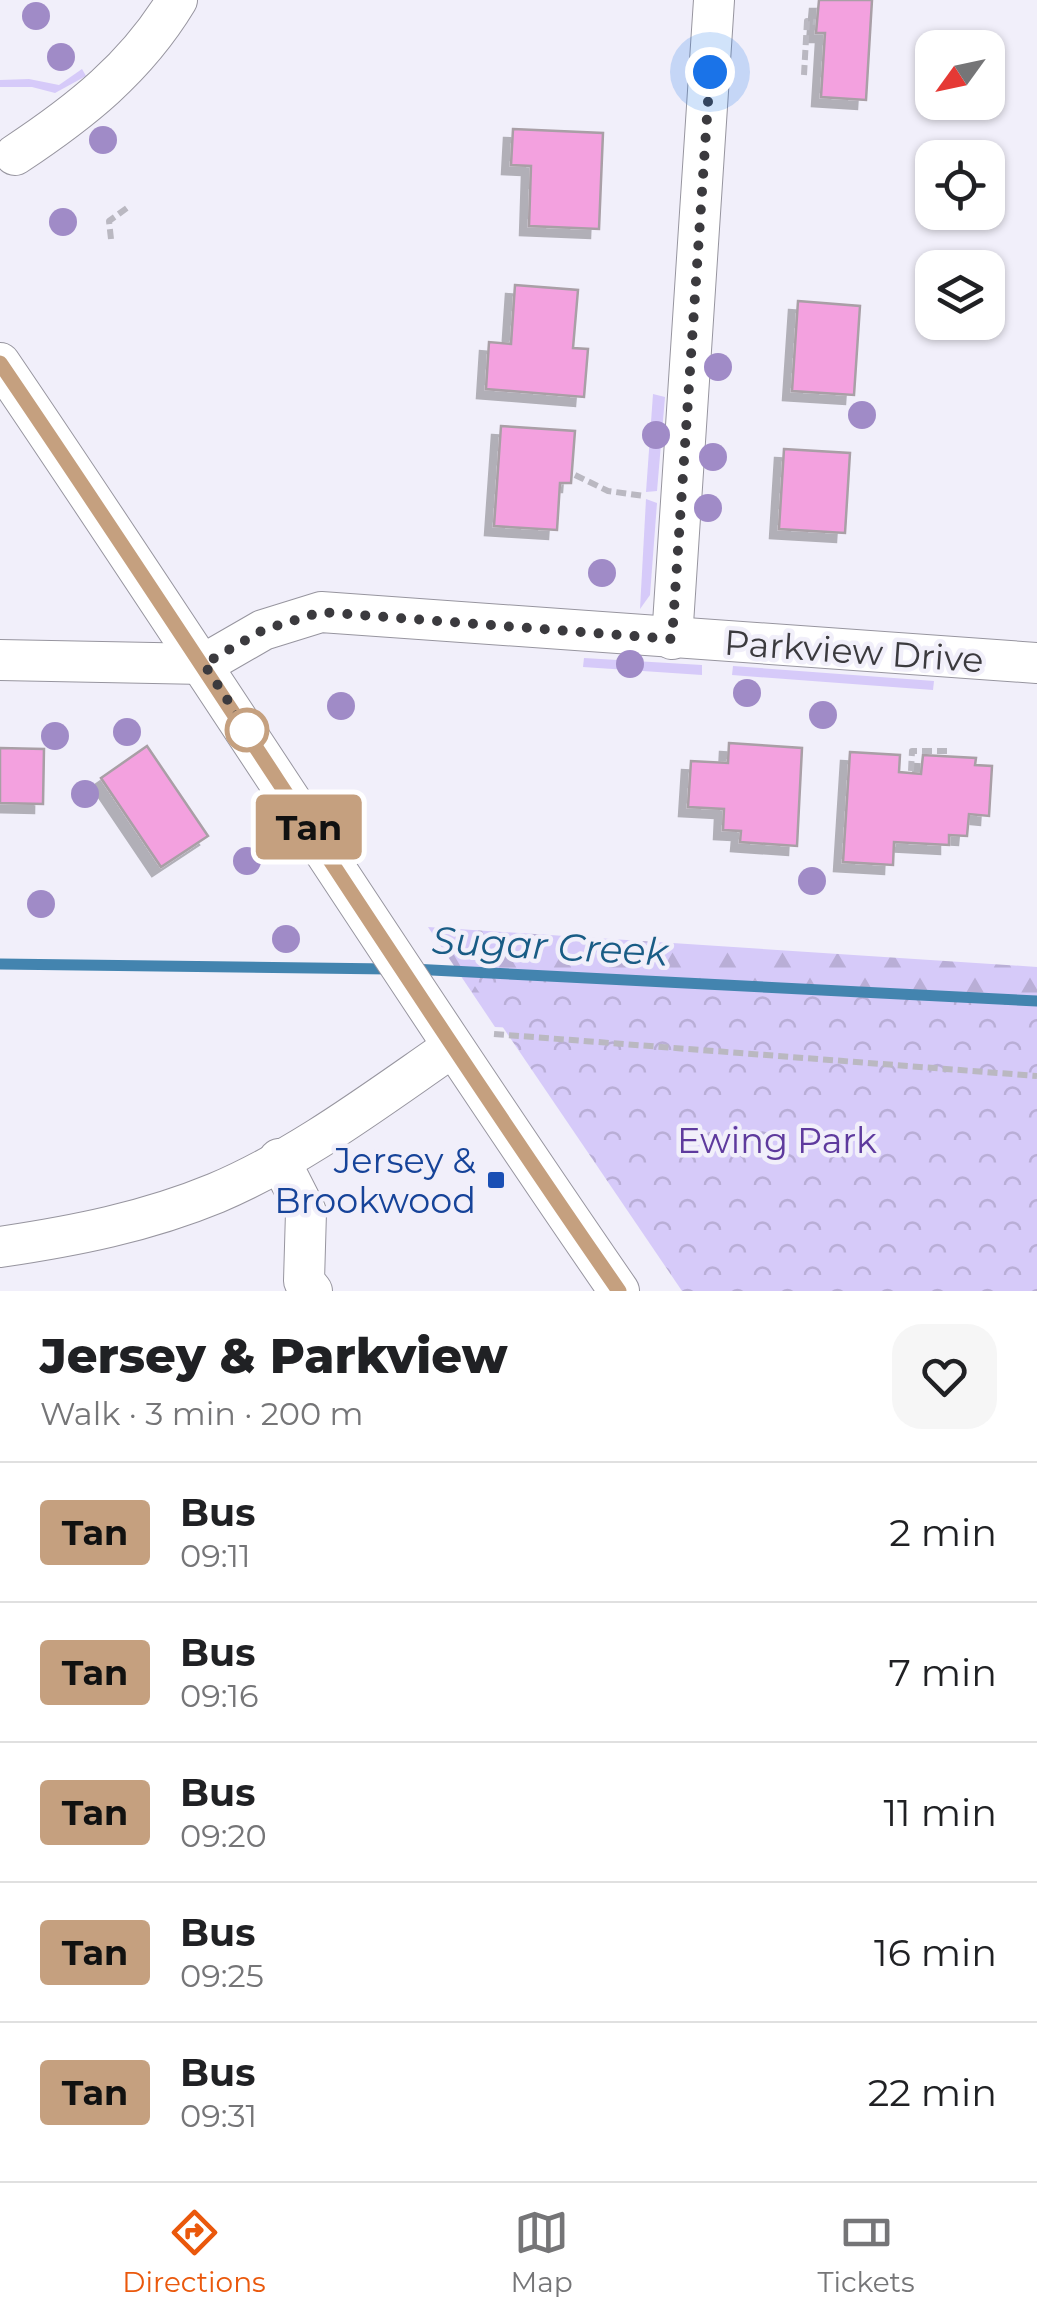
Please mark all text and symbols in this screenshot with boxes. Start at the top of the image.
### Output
north arrow [915,30,1005,120]
map controls [915,30,1005,340]
your location [685,47,735,97]
button: locate [915,140,1005,230]
button: layers [915,250,1005,340]
street label: Parkview Drive [723,620,985,682]
unlabelled marker [226,709,268,751]
line badge: Tan [252,794,366,860]
text: Tan [276,806,342,849]
water label: Sugar Creek [431,916,671,976]
park label: Ewing Park [677,1119,877,1162]
place label: Jersey & Brookwood [274,1139,476,1222]
marker: Jersey & Brookwood [485,1169,507,1191]
button: heart [892,1324,997,1429]
text: Jersey & Parkview [40,1327,508,1385]
text: Walk · 3 min · 200 m [40,1394,364,1433]
text: Bus [180,1489,255,1536]
text: 2 min [889,1509,997,1556]
text: Tan [62,1511,128,1554]
text: 09:11 [180,1536,251,1575]
text: Bus [180,1629,255,1676]
text: 7 min [888,1649,997,1696]
text: Tan [62,1651,128,1694]
text: 09:16 [180,1676,259,1715]
text: Bus [180,1769,255,1816]
text: 11 min [883,1789,997,1836]
text: Tan [62,1791,128,1834]
text: 09:20 [180,1816,267,1855]
text: Bus [180,1909,255,1956]
text: 16 min [874,1929,997,1976]
text: Tan [62,1931,128,1974]
text: 09:25 [180,1956,264,1995]
text: Bus [180,2049,255,2096]
text: 22 min [868,2069,997,2116]
text: Tan [62,2071,128,2114]
text: 09:31 [180,2096,257,2135]
tab: Directions [122,2205,266,2299]
tab: Map [510,2205,573,2299]
tab: Tickets [817,2205,915,2299]

